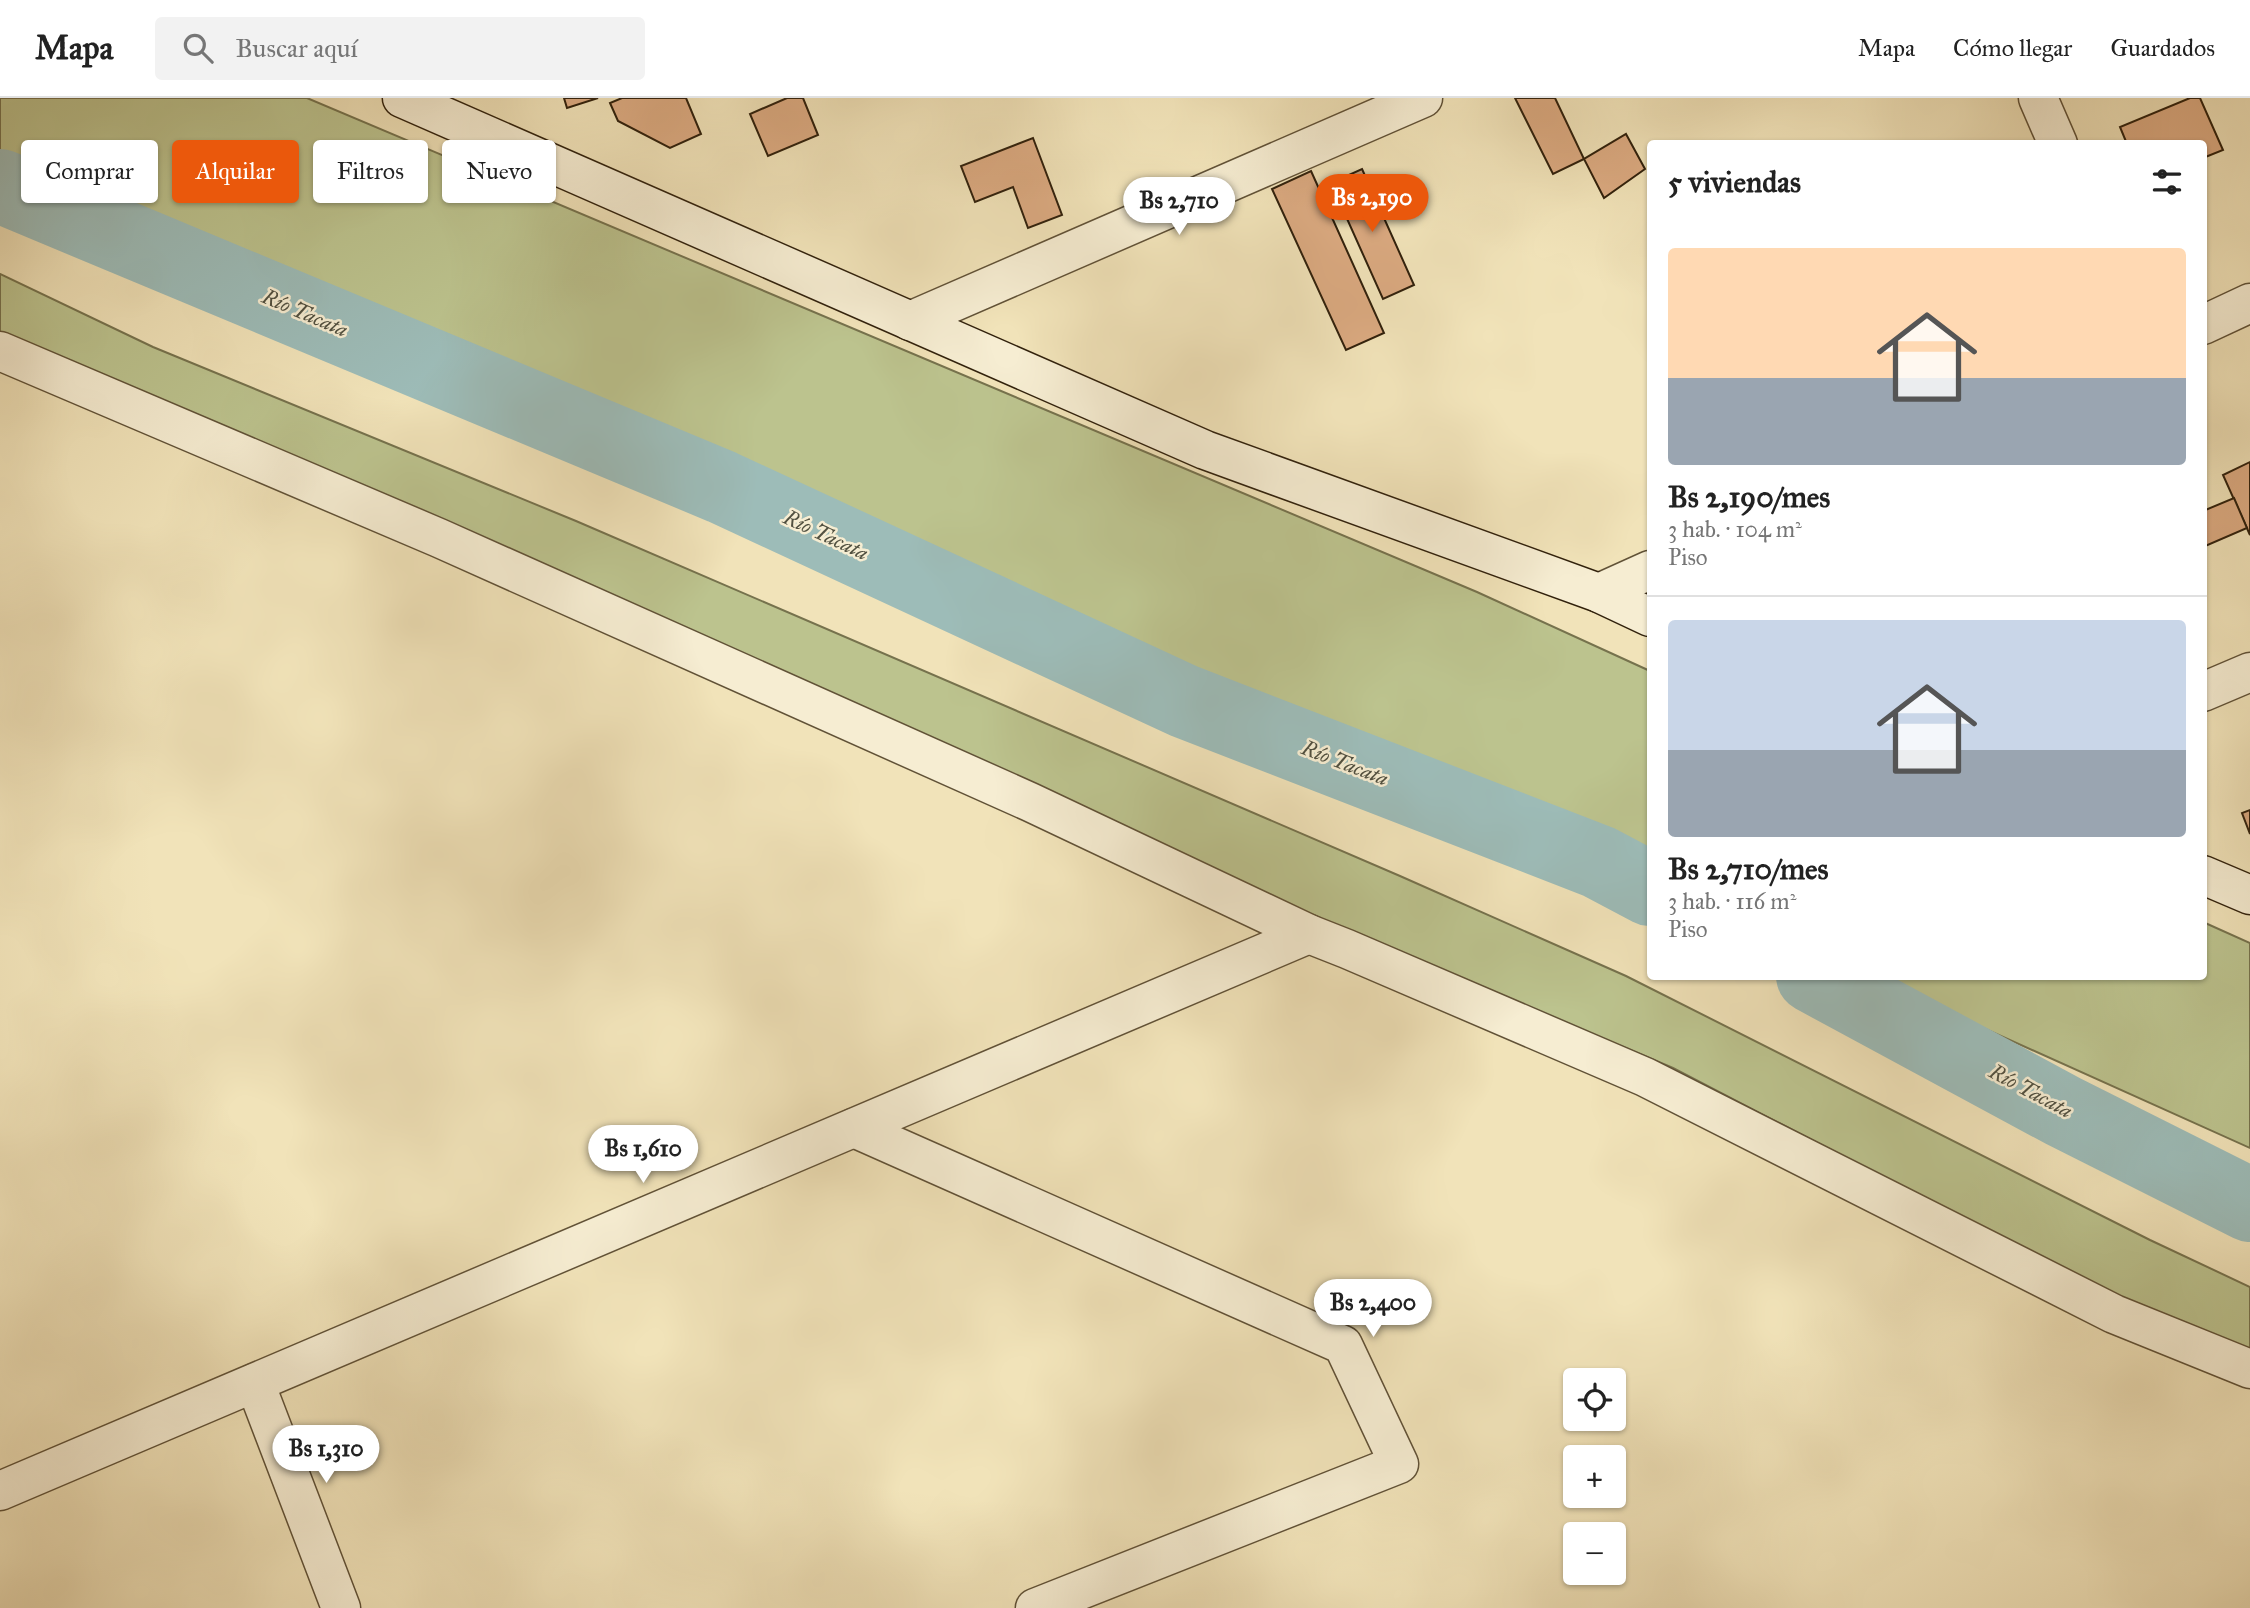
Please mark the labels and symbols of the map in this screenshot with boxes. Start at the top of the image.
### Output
pin: Bs 2,190 [1300,174,1444,234]
pin: Bs 2,710 [1107,178,1251,237]
water label: Río Tacata [257,283,352,343]
water label: Río Tacata [779,504,872,566]
water label: Río Tacata [1297,734,1392,791]
water label: Río Tacata [1984,1058,2077,1124]
pin: Bs 1,610 [571,1126,715,1185]
pin: Bs 2,400 [1301,1280,1445,1339]
pin: Bs 1,310 [254,1426,398,1485]

